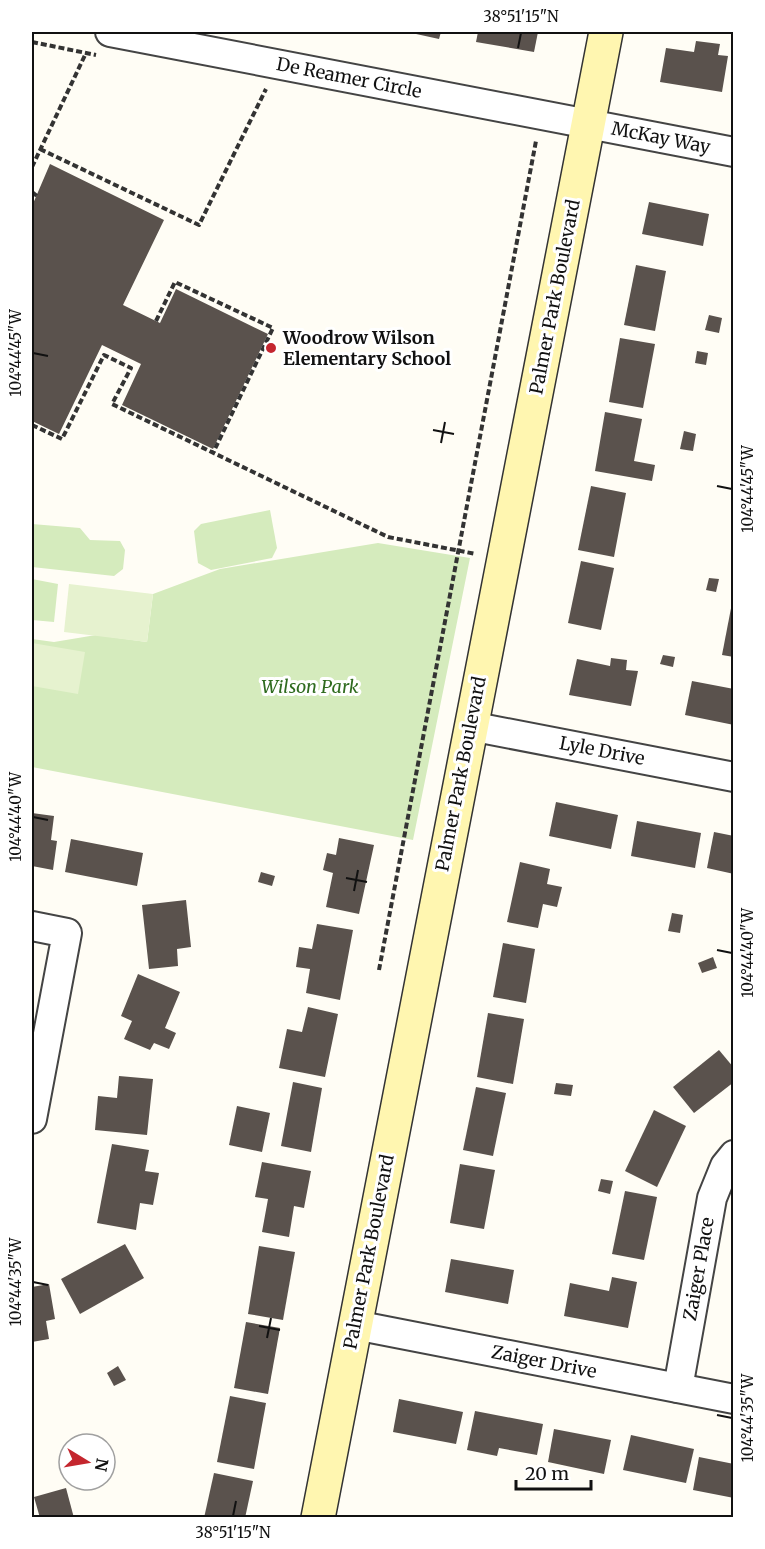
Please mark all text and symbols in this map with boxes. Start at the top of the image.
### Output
text: 38°51'15"N [483,7,559,26]
street label: De Reamer Circle [274,52,424,103]
street label: McKay Way [610,117,713,158]
street label: Palmer Park Boulevard [524,197,585,396]
text: 104°44'45"W [6,308,25,397]
place label: Woodrow Wilson Elementary School [282,326,451,370]
marker: Woodrow Wilson Elementary School [264,341,278,355]
text: 104°44'45"W [738,444,757,533]
street label: Palmer Park Boulevard [430,674,491,873]
park label: Wilson Park [261,675,359,698]
street label: Lyle Drive [558,731,647,770]
text: 104°44'40"W [6,771,25,862]
text: 104°44'40"W [738,907,757,998]
street label: Palmer Park Boulevard [338,1152,399,1351]
street label: Zaiger Place [678,1215,719,1322]
text: 104°44'35"W [6,1237,25,1326]
street label: Zaiger Drive [490,1340,599,1383]
text: 104°44'35"W [738,1373,757,1462]
north arrow [57,1432,117,1492]
scale bar [516,1453,591,1491]
text: N [91,1457,113,1473]
text: 20 m [525,1462,569,1485]
text: 38°51'15"N [195,1523,271,1542]

